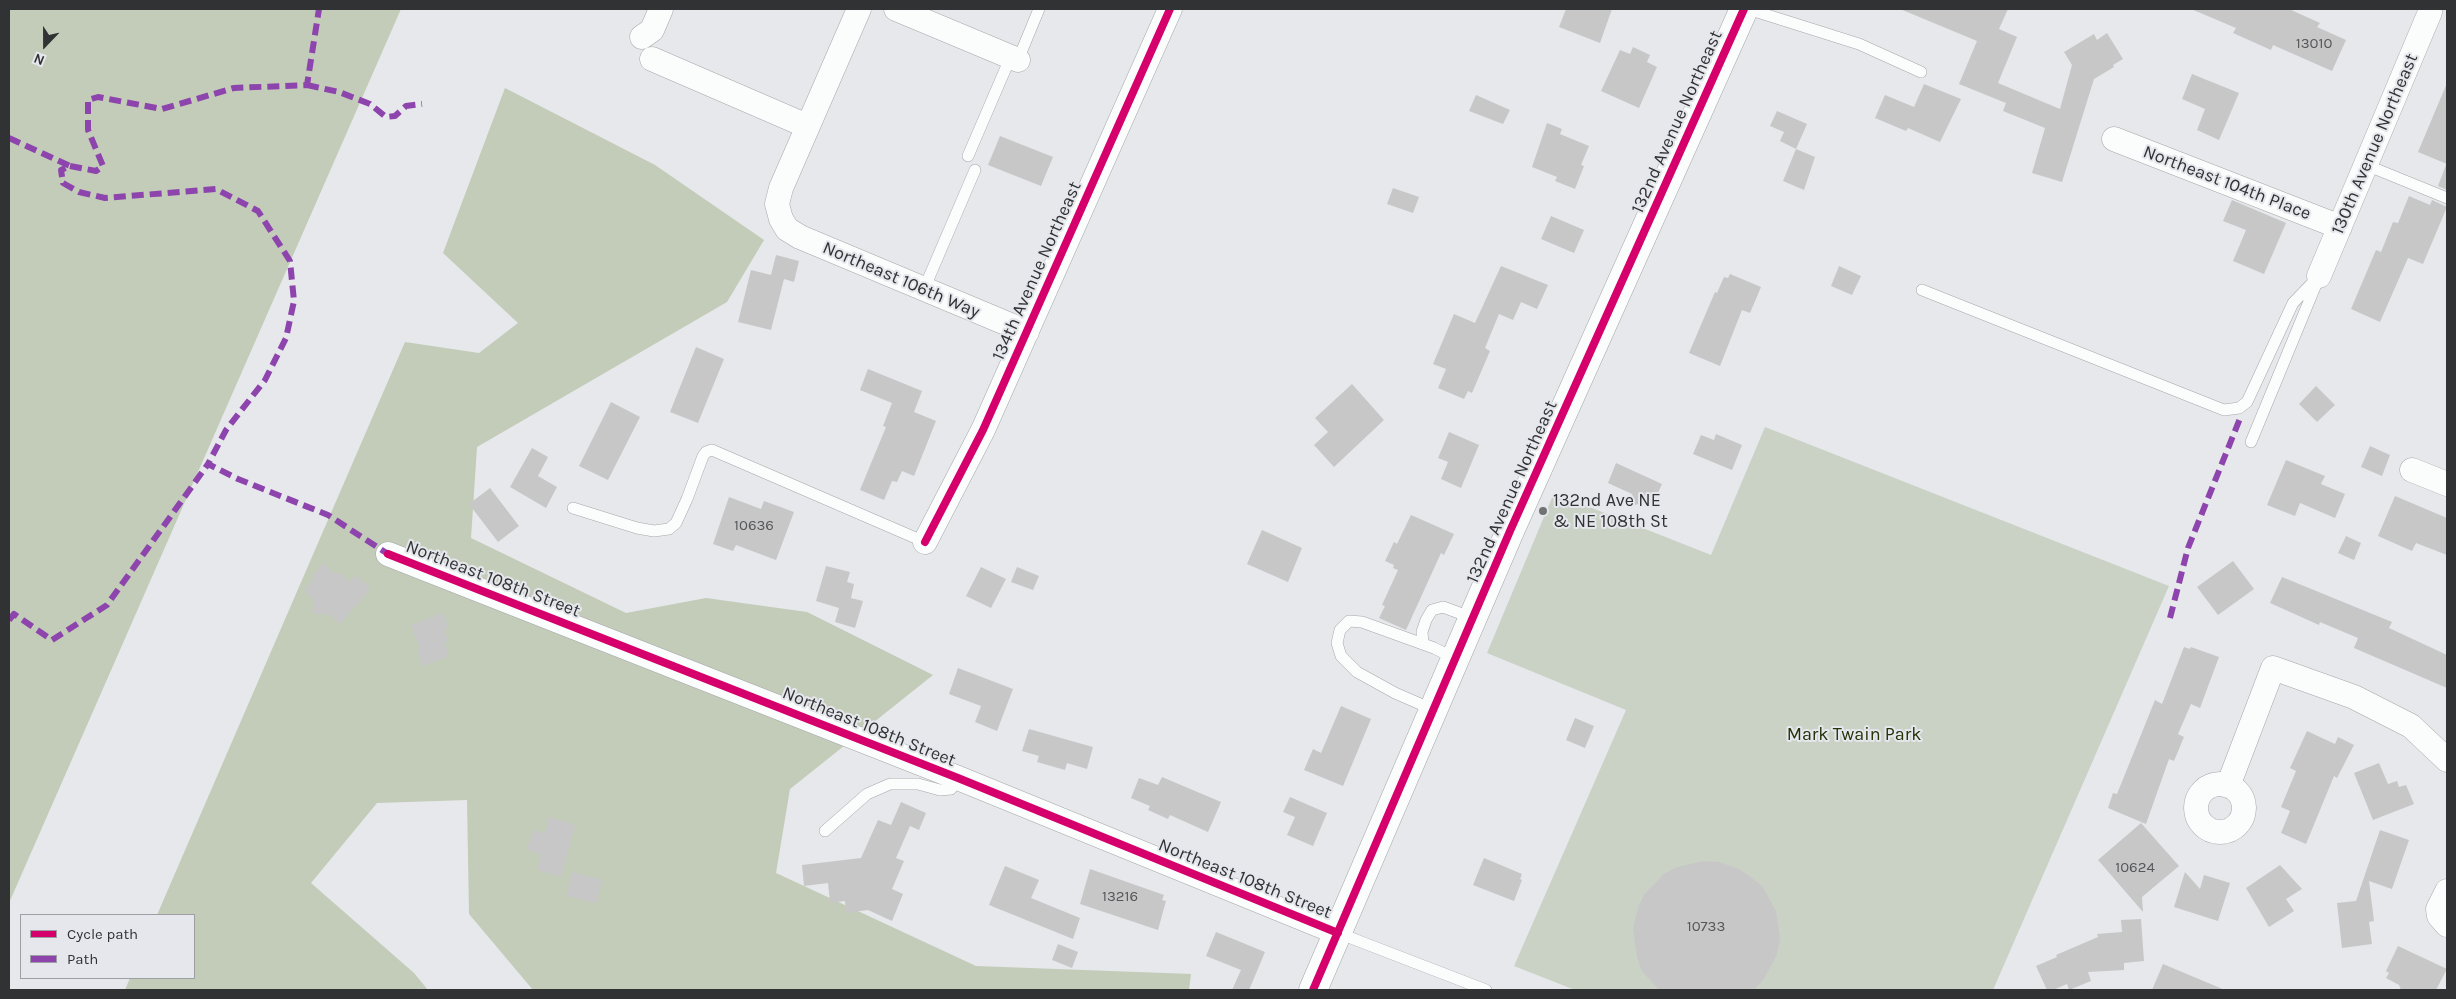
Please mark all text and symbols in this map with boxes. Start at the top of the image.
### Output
north arrow [20,20,70,70]
street label: 132nd Avenue Northeast [1627,27,1727,217]
house number: 13010 [2296,35,2332,53]
text: N [31,50,47,69]
street label: 130th Avenue Northeast [2327,50,2423,238]
street label: Northeast 104th Place [2140,141,2314,225]
street label: 134th Avenue Northeast [988,178,1086,364]
street label: Northeast 106th Way [819,237,983,323]
street label: 132nd Avenue Northeast [1462,397,1562,587]
place label: 132nd Ave NE & NE 108th St [1553,490,1668,532]
marker: 132nd Ave NE & NE 108th St [1537,505,1549,517]
house number: 10636 [734,517,774,535]
street label: Northeast 108th Street [403,536,583,622]
street label: Northeast 108th Street [779,682,959,772]
park label: Mark Twain Park [1787,724,1921,746]
street label: Northeast 108th Street [1155,834,1335,924]
house number: 10624 [2115,859,2155,877]
house number: 13216 [1102,888,1138,906]
legend [20,914,195,979]
house number: 10733 [1687,918,1725,936]
text: Cycle path [67,925,138,943]
text: Path [67,950,98,968]

